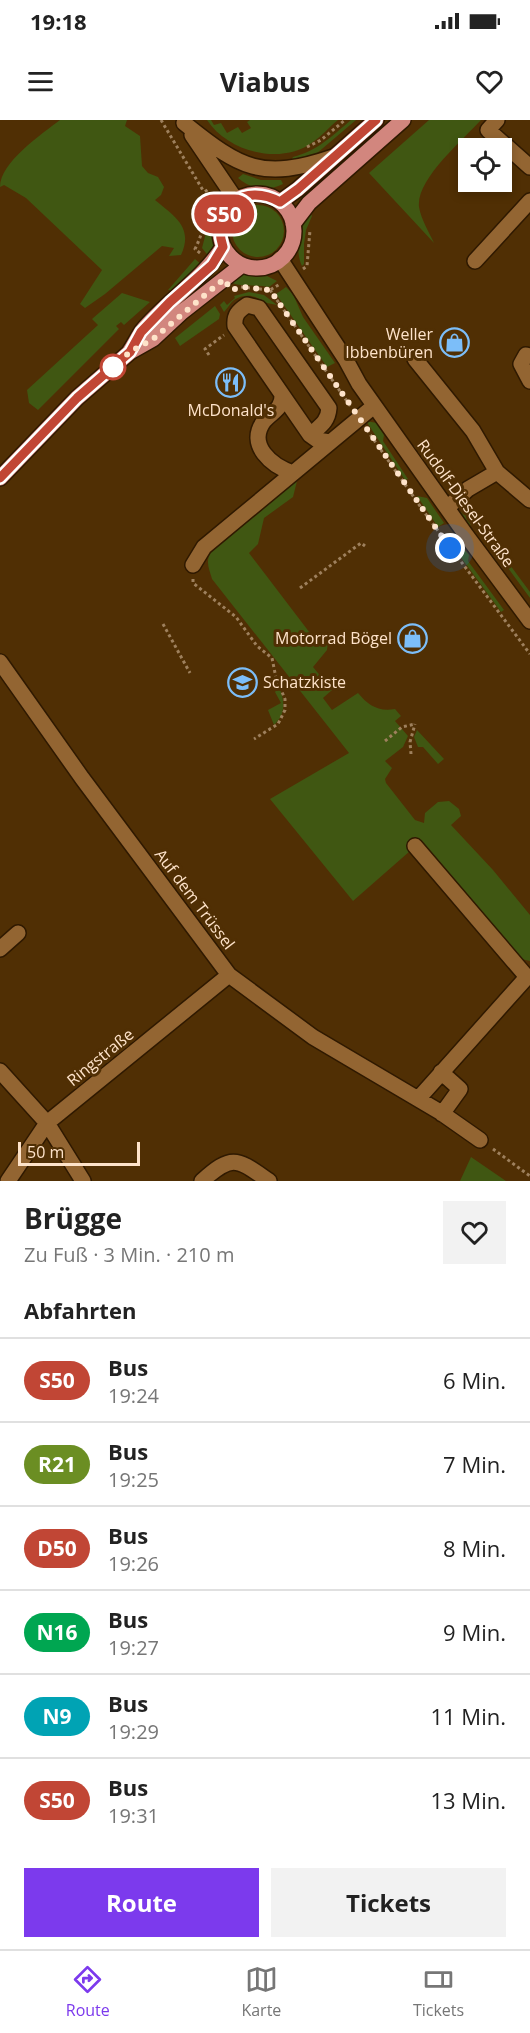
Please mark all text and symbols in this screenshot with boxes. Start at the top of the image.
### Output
text: 19:18 [30,6,87,36]
text: Viabus [220,63,310,100]
icon: menu [24,65,57,98]
icon: heart [473,65,506,98]
map controls [458,138,512,192]
button: locate [458,138,512,192]
line badge: S50 [190,194,258,233]
text: S50 [206,200,242,228]
place label: Weller Ibbenbüren [345,323,433,363]
shop icon: Weller Ibbenbüren [438,327,470,359]
unlabelled marker [100,354,126,380]
restaurant icon: McDonald's [215,366,247,398]
place label: McDonald's [188,399,274,421]
street label: Rudolf-Diesel-Straße [412,435,520,571]
your location [435,533,465,563]
shop icon: Motorrad Bögel [397,622,429,654]
place label: Motorrad Bögel [275,627,392,649]
school or university icon: Schatzkiste [226,666,258,698]
place label: Schatzkiste [263,671,346,693]
street label: Auf dem Trüssel [150,844,240,954]
street label: Ringstraße [62,1023,138,1091]
scale bar [18,1139,140,1166]
text: 50 m [27,1141,64,1163]
text: Brügge [24,1199,122,1237]
button: heart [443,1201,506,1264]
text: Zu Fuß · 3 Min. · 210 m [24,1241,234,1268]
text: Abfahrten [24,1295,136,1325]
text: Bus [108,1352,148,1382]
text: 6 Min. [443,1365,506,1395]
text: S50 [39,1366,75,1394]
text: 19:24 [108,1382,159,1409]
text: Bus [108,1436,148,1466]
text: 7 Min. [443,1449,506,1479]
text: R21 [38,1450,76,1478]
text: 19:25 [108,1466,159,1493]
text: Bus [108,1520,148,1550]
text: 8 Min. [443,1533,506,1563]
text: D50 [37,1534,77,1562]
text: 19:26 [108,1550,159,1577]
text: Bus [108,1604,148,1634]
text: 9 Min. [443,1617,506,1647]
text: N16 [36,1618,78,1646]
text: 19:27 [108,1634,159,1661]
text: Bus [108,1688,148,1718]
text: 11 Min. [431,1701,506,1731]
text: N9 [42,1702,72,1730]
text: 19:29 [108,1718,159,1745]
text: Bus [108,1772,148,1802]
text: 13 Min. [431,1785,506,1815]
text: S50 [39,1786,75,1814]
text: 19:31 [108,1802,159,1829]
button: Route [24,1868,259,1937]
button: Tickets [271,1868,506,1937]
tab: Route [66,1963,110,2021]
tab: Karte [241,1963,281,2021]
tab: Tickets [413,1963,464,2021]

